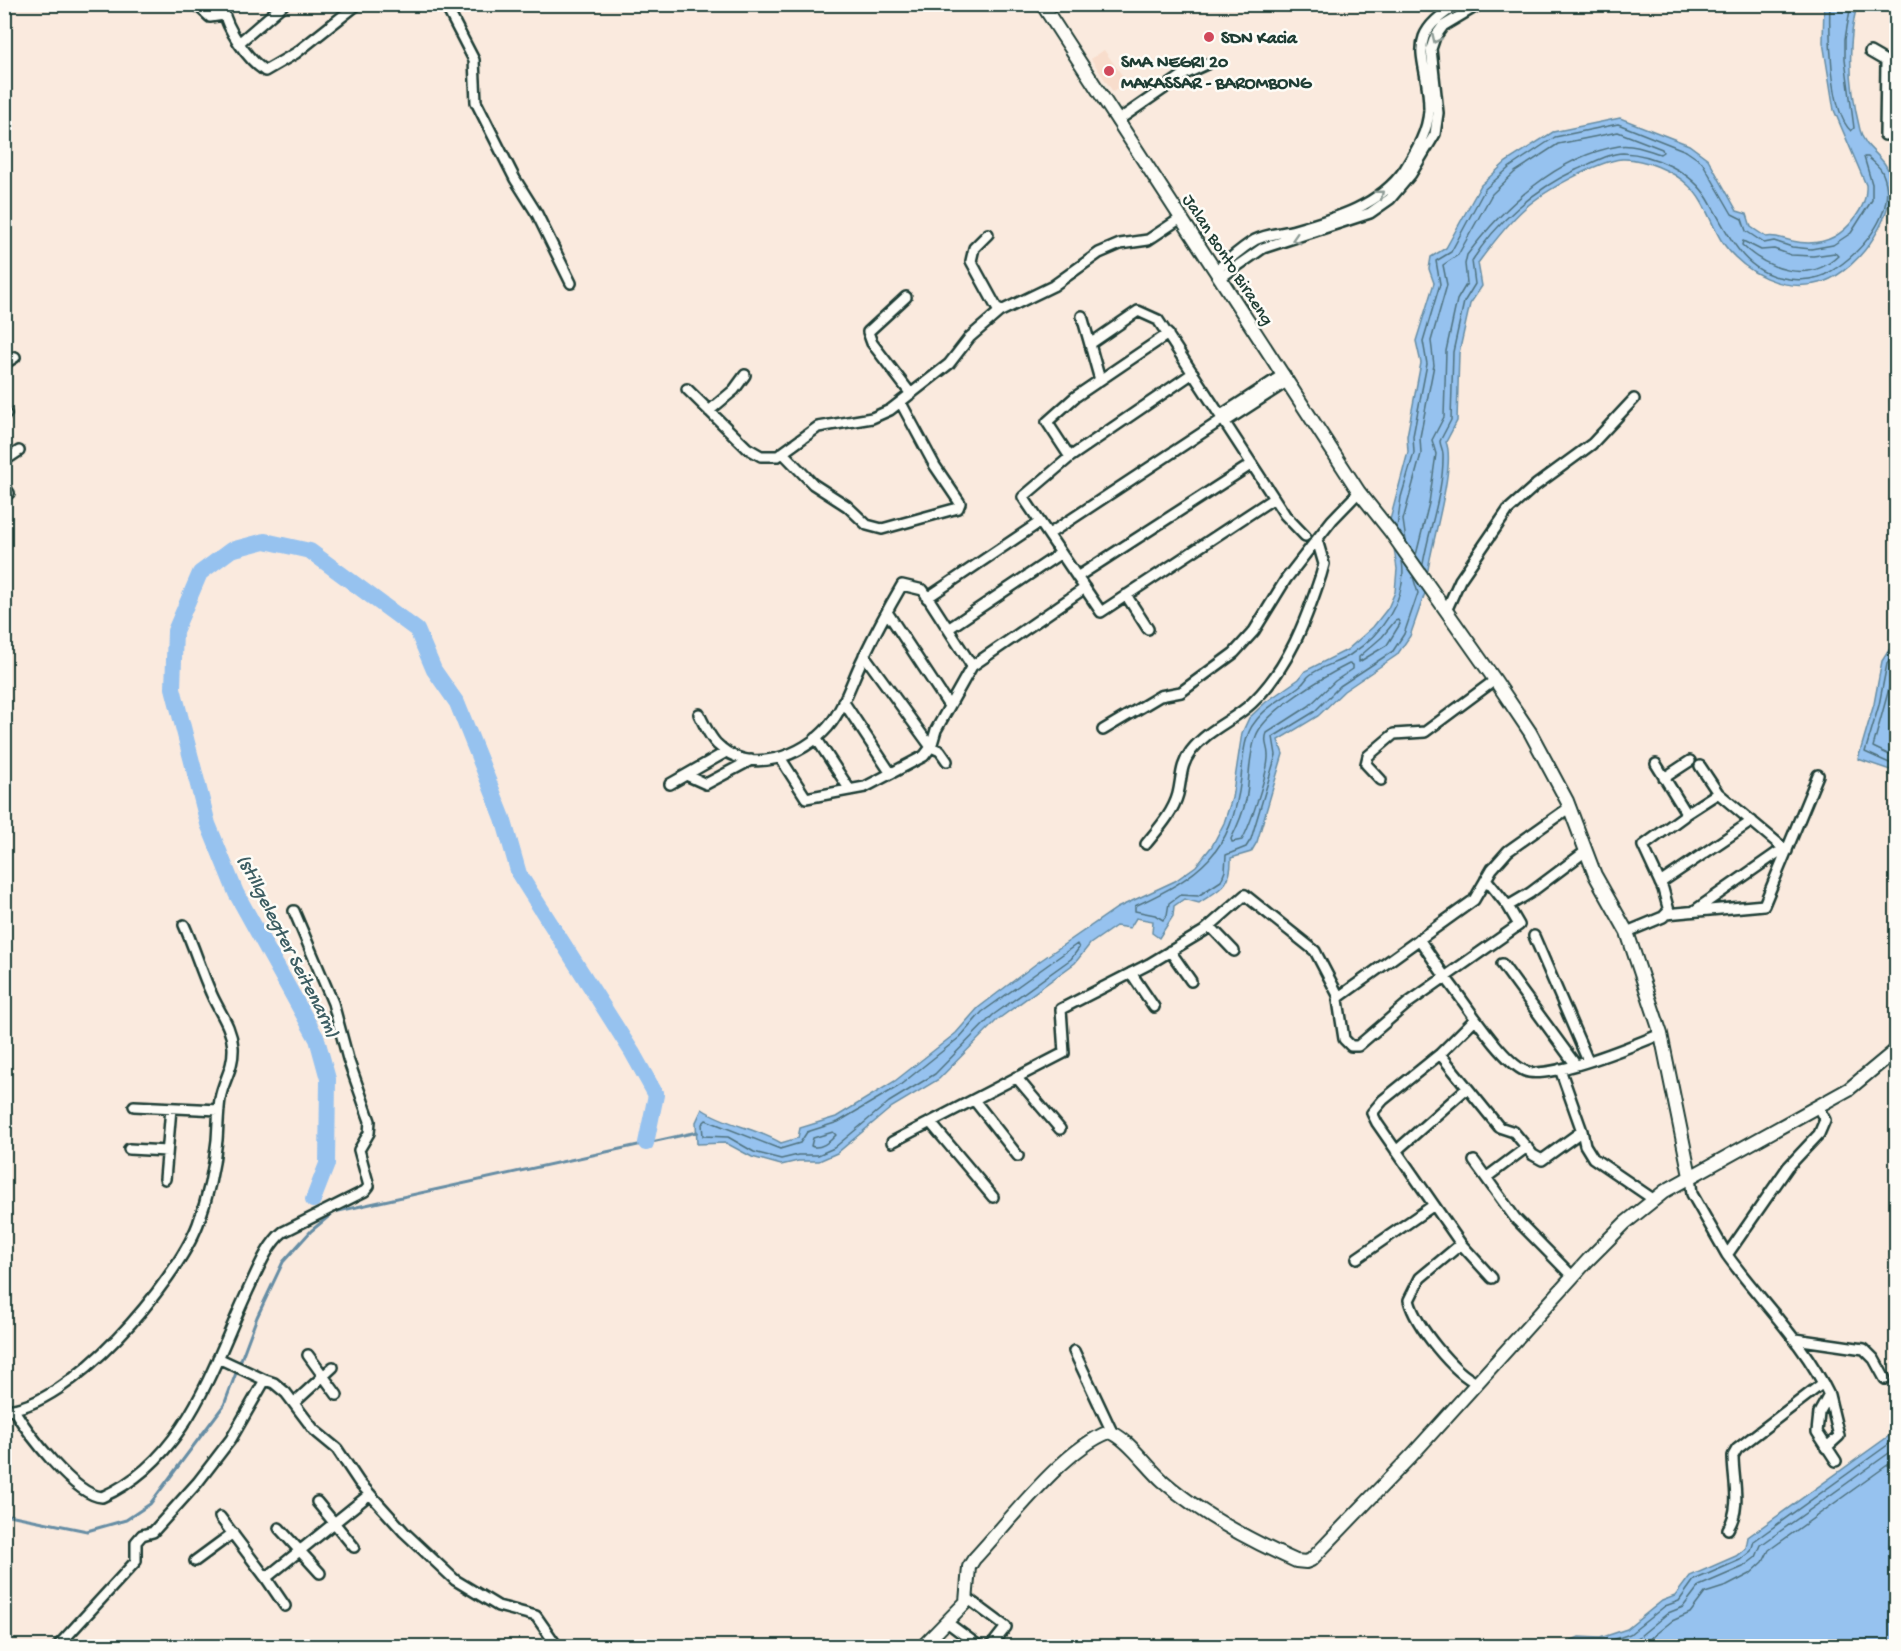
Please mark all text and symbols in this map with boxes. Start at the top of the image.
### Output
place label: SDN Kacia [1221,29,1298,50]
marker: SDN Kacia [1202,30,1216,44]
one-way arrow [1431,33,1443,44]
place label: SMA NEGRI 20 MAKASSAR - BAROMBONG [1121,53,1313,95]
marker: SMA NEGRI 20 MAKASSAR - BAROMBONG [1102,64,1116,78]
one-way arrow [1373,190,1384,201]
street label: Jalan Bonto Biraeng [1177,191,1277,330]
one-way arrow [1291,232,1302,244]
water label: (stillgelegter Seitenarm) [231,851,343,1042]

